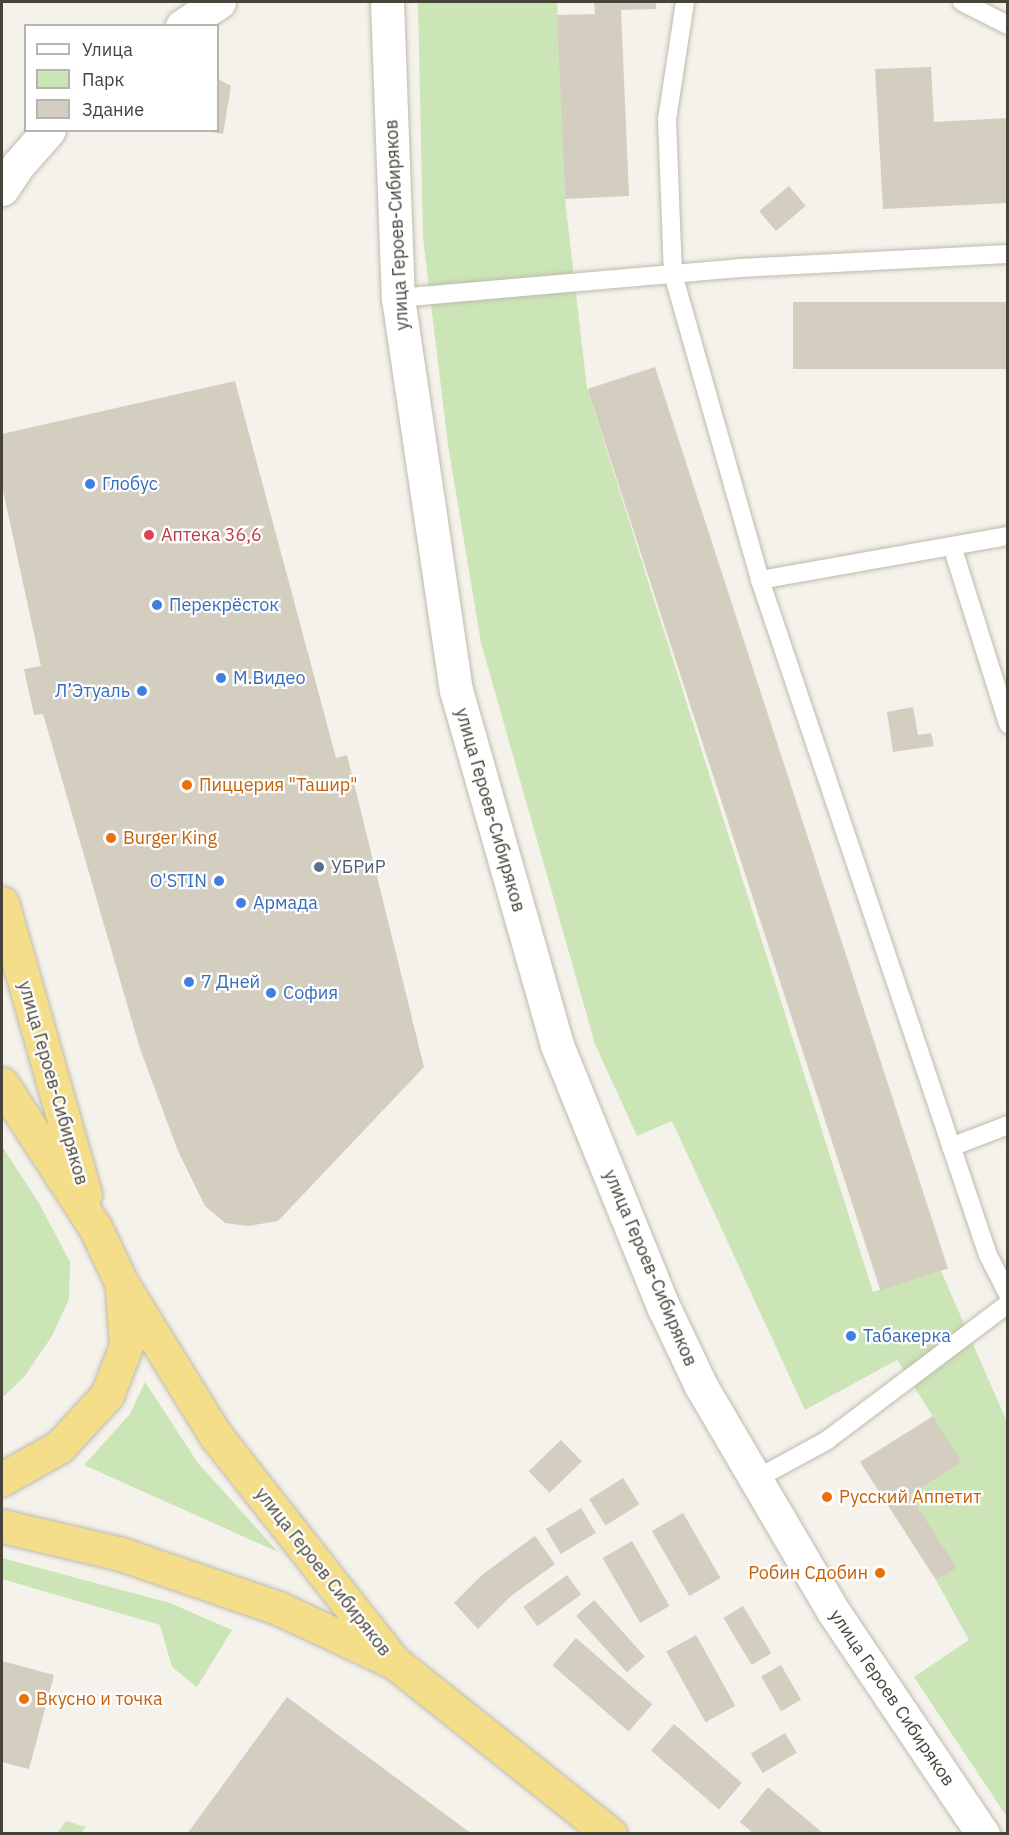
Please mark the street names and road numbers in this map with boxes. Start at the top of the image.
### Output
street label: улица Героев-Сибиряков [381,119,413,331]
street label: улица Героев-Сибиряков [451,706,529,914]
street label: улица Героев-Сибиряков [14,979,92,1187]
street label: улица Героев-Сибиряков [599,1167,701,1369]
street label: улица Героев Сибиряков [250,1483,396,1661]
street label: улица Героев Сибиряков [825,1606,959,1790]

